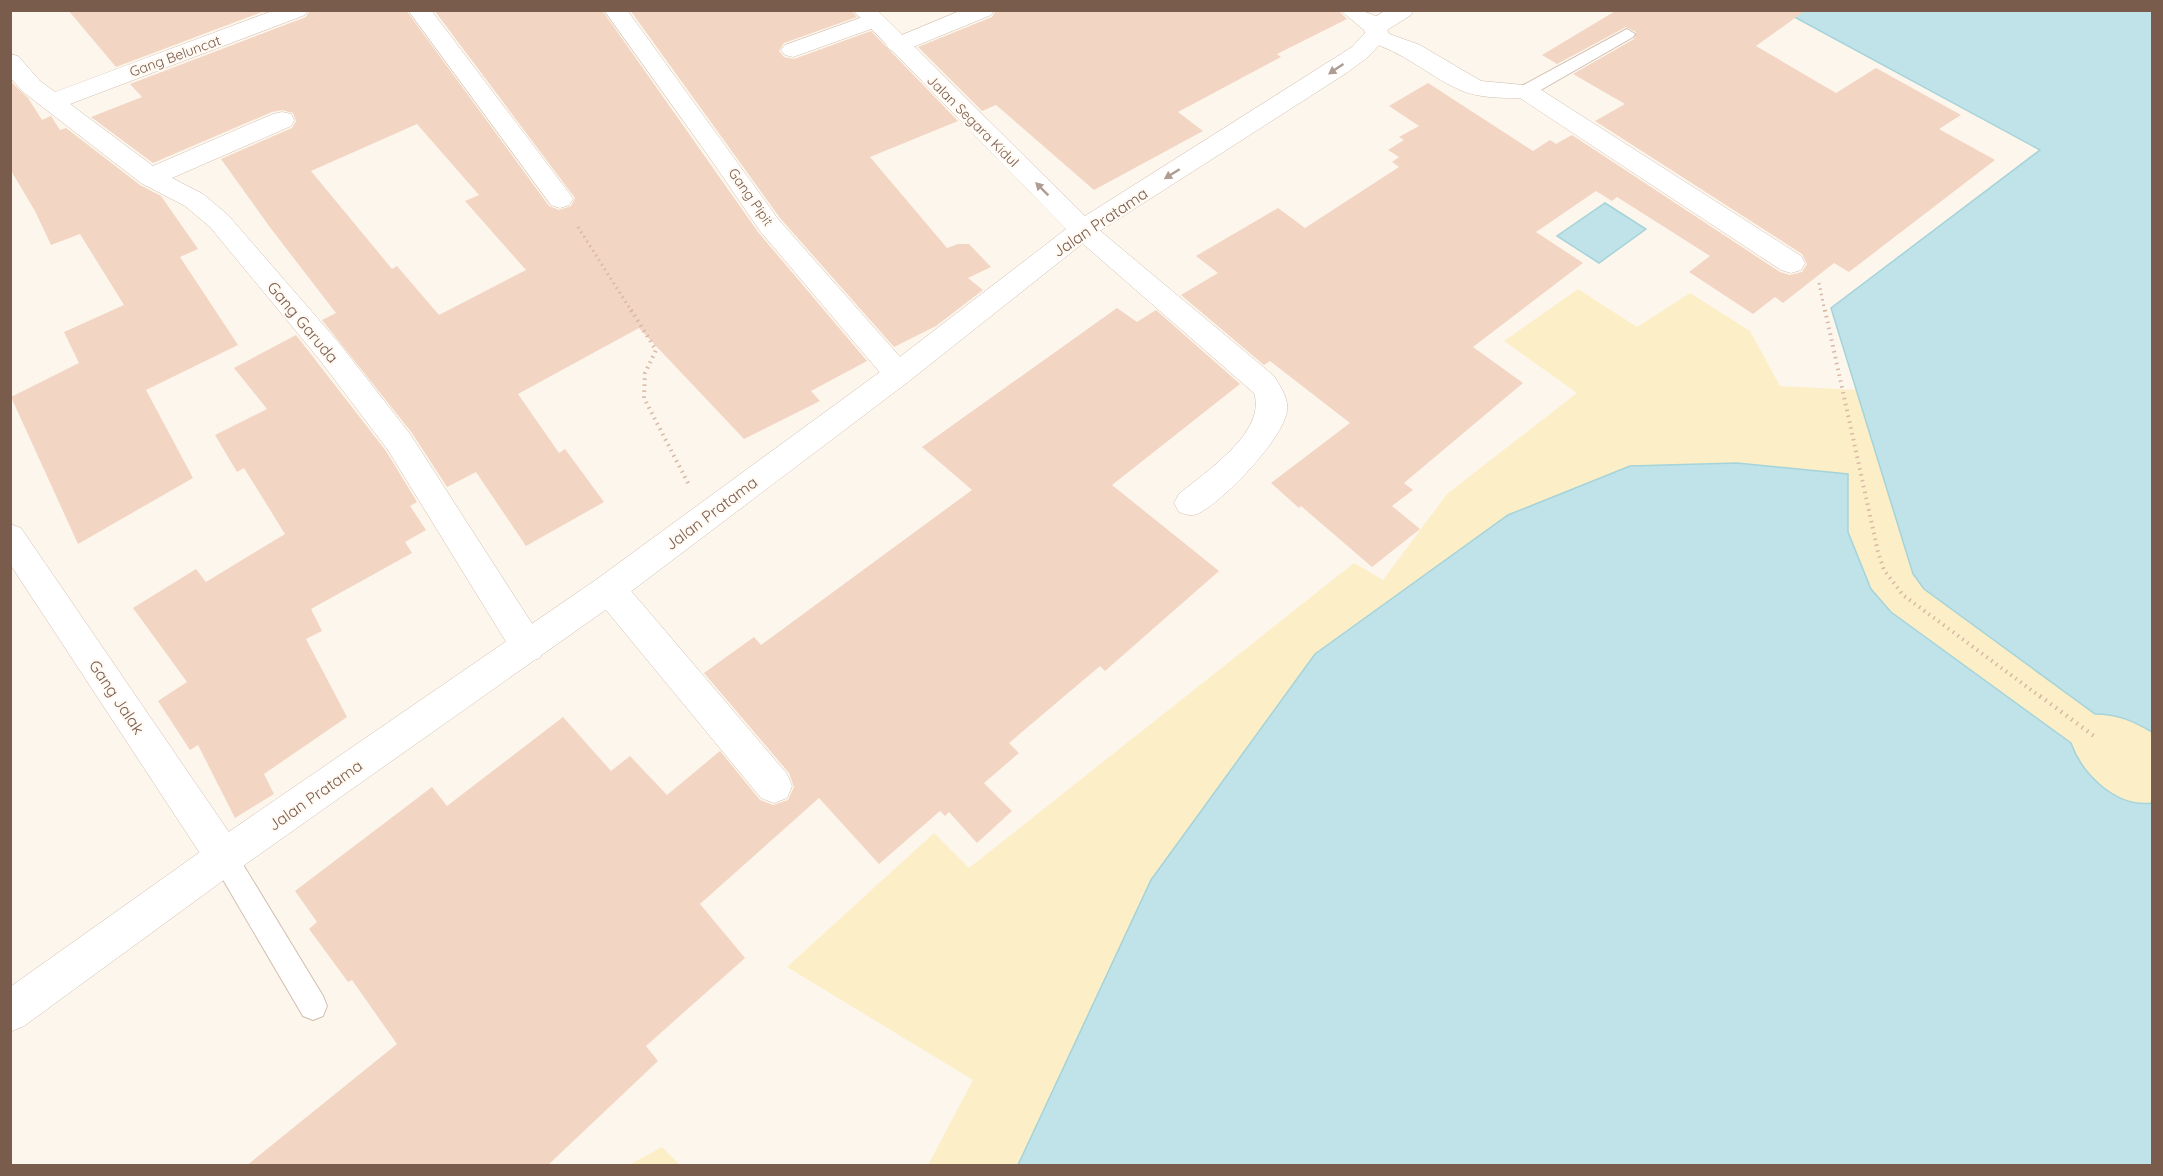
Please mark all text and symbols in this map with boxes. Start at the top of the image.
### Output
street label: Gang Beluncat [127,31,223,81]
one-way arrow [1328,63,1344,74]
street label: Jalan Segara Kidul [923,71,1023,171]
street label: Gang Pipit [725,165,778,230]
one-way arrow [1164,169,1180,180]
one-way arrow [1035,182,1049,196]
street label: Jalan Pratama [1049,183,1151,261]
street label: Gang Garuda [263,277,343,367]
street label: Jalan Pratama [661,472,761,554]
street label: Gang Jalak [85,656,149,738]
street label: Jalan Pratama [264,755,366,835]

